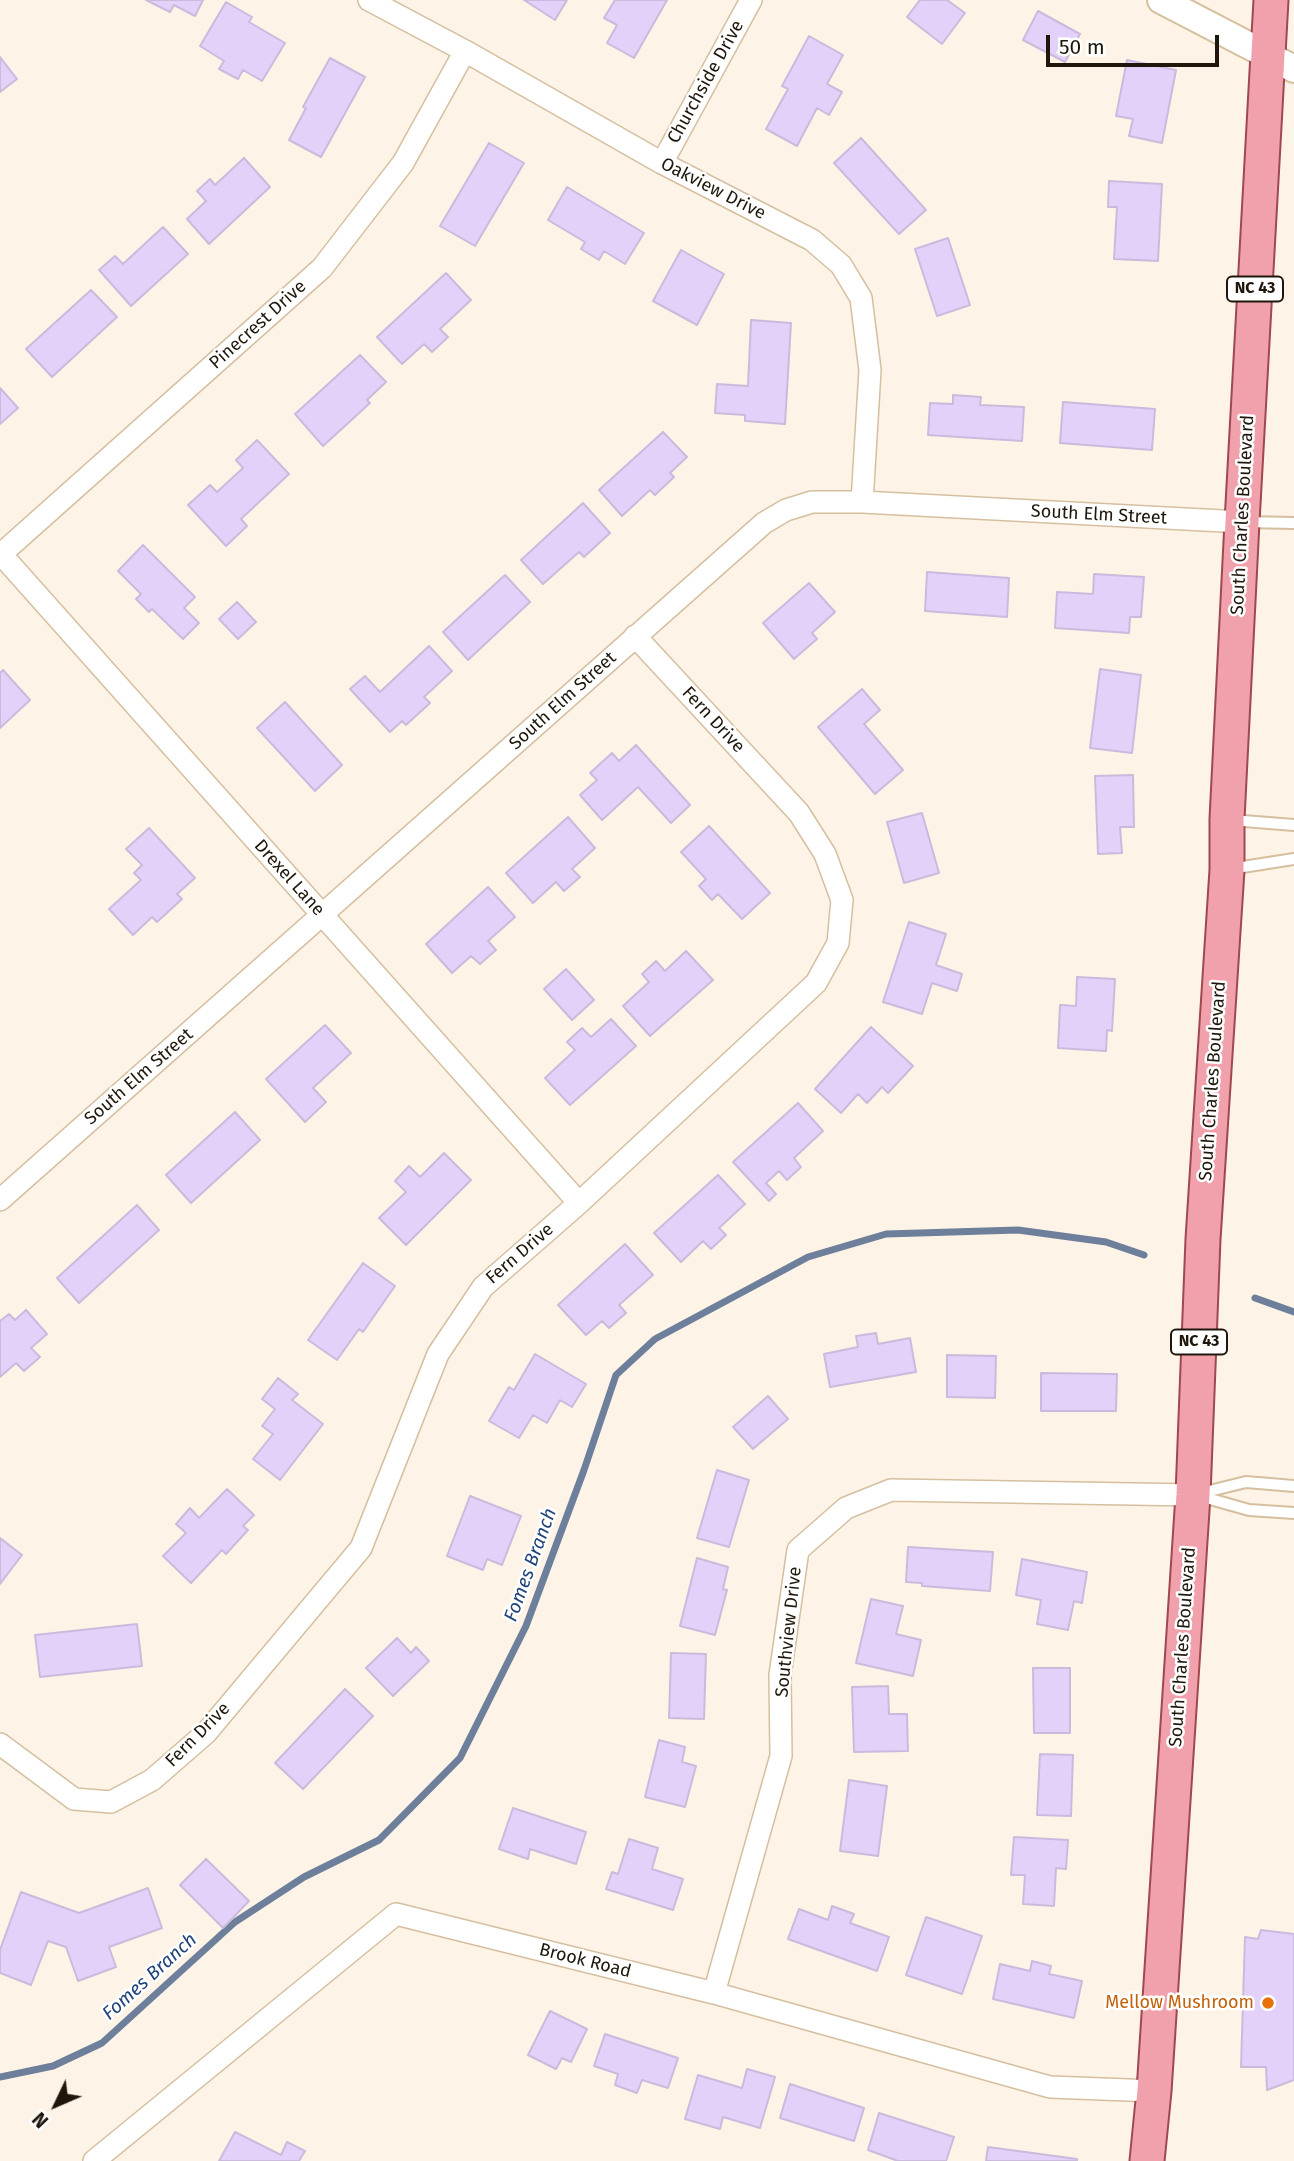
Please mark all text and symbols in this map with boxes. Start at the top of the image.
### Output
street label: Churchside Drive [663,17,749,147]
scale bar [1049,21,1222,65]
text: 50 m [1059,34,1105,60]
street label: Oakview Drive [657,153,769,225]
street label: Pinecrest Drive [205,276,311,374]
road number: NC 43 [1227,276,1283,302]
street label: South Charles Boulevard [1227,414,1259,616]
street label: South Elm Street [1030,501,1168,529]
street label: South Elm Street [505,647,621,755]
street label: Fern Drive [677,682,749,758]
street label: Drexel Lane [249,835,329,921]
street label: South Charles Boulevard [1195,980,1231,1182]
street label: South Elm Street [80,1024,198,1130]
street label: Fern Drive [482,1219,558,1289]
road number: NC 43 [1171,1330,1227,1354]
water label: Fomes Branch [500,1505,562,1625]
street label: South Charles Boulevard [1165,1546,1201,1748]
street label: Southview Drive [771,1566,807,1698]
street label: Fern Drive [161,1698,235,1772]
water label: Fomes Branch [98,1929,202,2025]
street label: Brook Road [537,1939,633,1983]
place label: Mellow Mushroom [1105,1992,1254,2014]
marker: Mellow Mushroom [1260,1995,1276,2011]
north arrow [21,2070,91,2140]
text: N [28,2107,53,2132]

